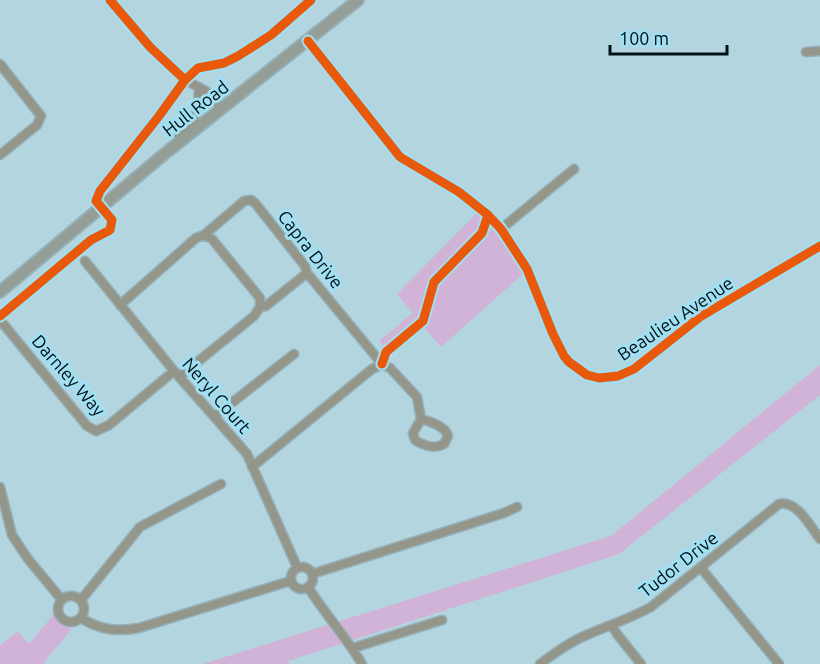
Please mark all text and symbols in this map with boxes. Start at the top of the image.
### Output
scale bar [610,18,727,56]
text: 100 m [619,28,669,48]
street label: Hull Road [158,76,232,140]
street label: Capra Drive [274,206,348,292]
street label: Beaulieu Avenue [613,272,737,364]
street label: Darnley Way [28,330,110,420]
street label: Neryl Court [179,353,255,437]
street label: Tudor Drive [635,527,721,601]

